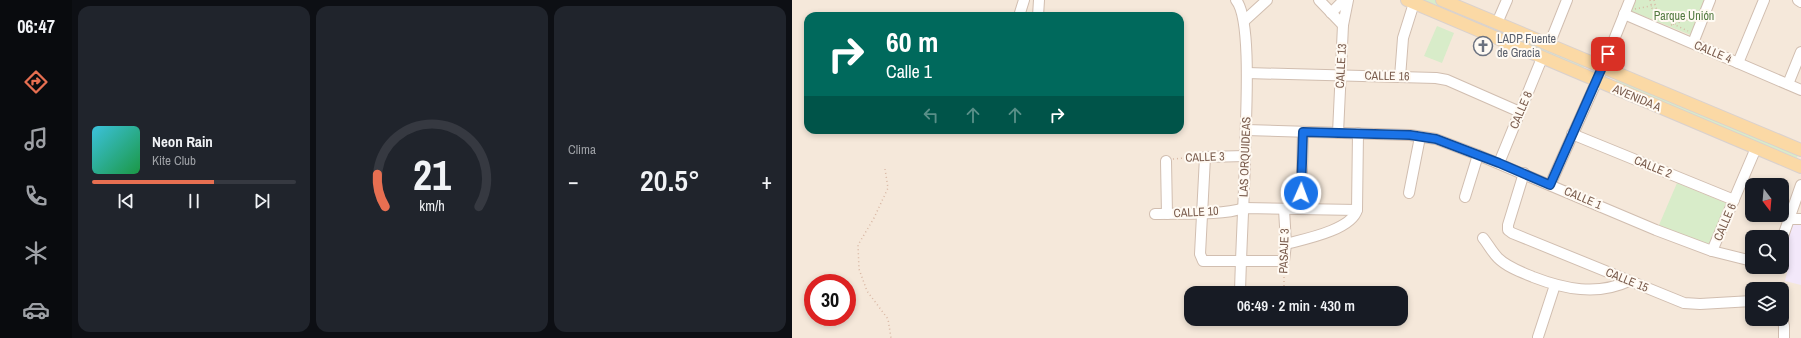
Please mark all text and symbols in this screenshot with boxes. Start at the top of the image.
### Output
park label: Parque Unión [1654,8,1714,24]
text: 06:47 [17,14,55,39]
text: 60 m [886,23,938,61]
icon: right [820,28,872,80]
place label: LADP Fuente de Gracia [1497,31,1556,61]
church icon: LADP Fuente de Gracia [1472,35,1494,57]
pin [1591,37,1625,71]
street label: CALLE 4 [1692,37,1735,67]
street label: CALLE 13 [1332,43,1350,89]
icon: arrive [1597,43,1619,65]
text: Calle 1 [886,59,932,84]
icon: directions [22,68,50,96]
street label: CALLE 16 [1364,68,1410,84]
street label: AVENIDA A [1610,80,1664,115]
street label: CALLE 8 [1506,89,1536,131]
icon: left [920,104,942,126]
icon: ahead [962,104,984,126]
icon: ahead [1004,104,1026,126]
icon: right [1046,104,1068,126]
street label: LAS ORQUIDEAS [1236,116,1254,197]
icon: music [22,125,50,153]
text: Neon Rain [152,131,213,152]
text: Clima [568,141,596,158]
text: 21 [413,147,451,203]
street label: CALLE 3 [1185,148,1225,166]
text: Kite Club [152,152,196,169]
street label: CALLE 2 [1632,152,1674,182]
text: 20.5° [640,160,700,200]
text: − [568,166,579,196]
text: + [761,166,772,196]
position arrow [1280,172,1322,214]
north arrow [1745,178,1789,222]
map controls [1745,178,1789,326]
icon: phone [22,182,50,210]
street label: CALLE 1 [1562,183,1605,213]
icon: previous [115,190,137,212]
icon: pause [183,190,205,212]
icon: next [251,190,273,212]
text: km/h [419,196,445,215]
street label: CALLE 6 [1710,201,1740,243]
street label: CALLE 10 [1173,203,1219,221]
street label: PASAJE 3 [1275,228,1293,274]
button: search [1745,230,1789,274]
icon: climate [22,239,50,267]
street label: CALLE 15 [1603,264,1651,296]
speed limit sign: 30 [804,274,856,326]
button: layers [1745,282,1789,326]
text: 06:49 · 2 min · 430 m [1237,295,1355,316]
icon: car [22,296,50,324]

